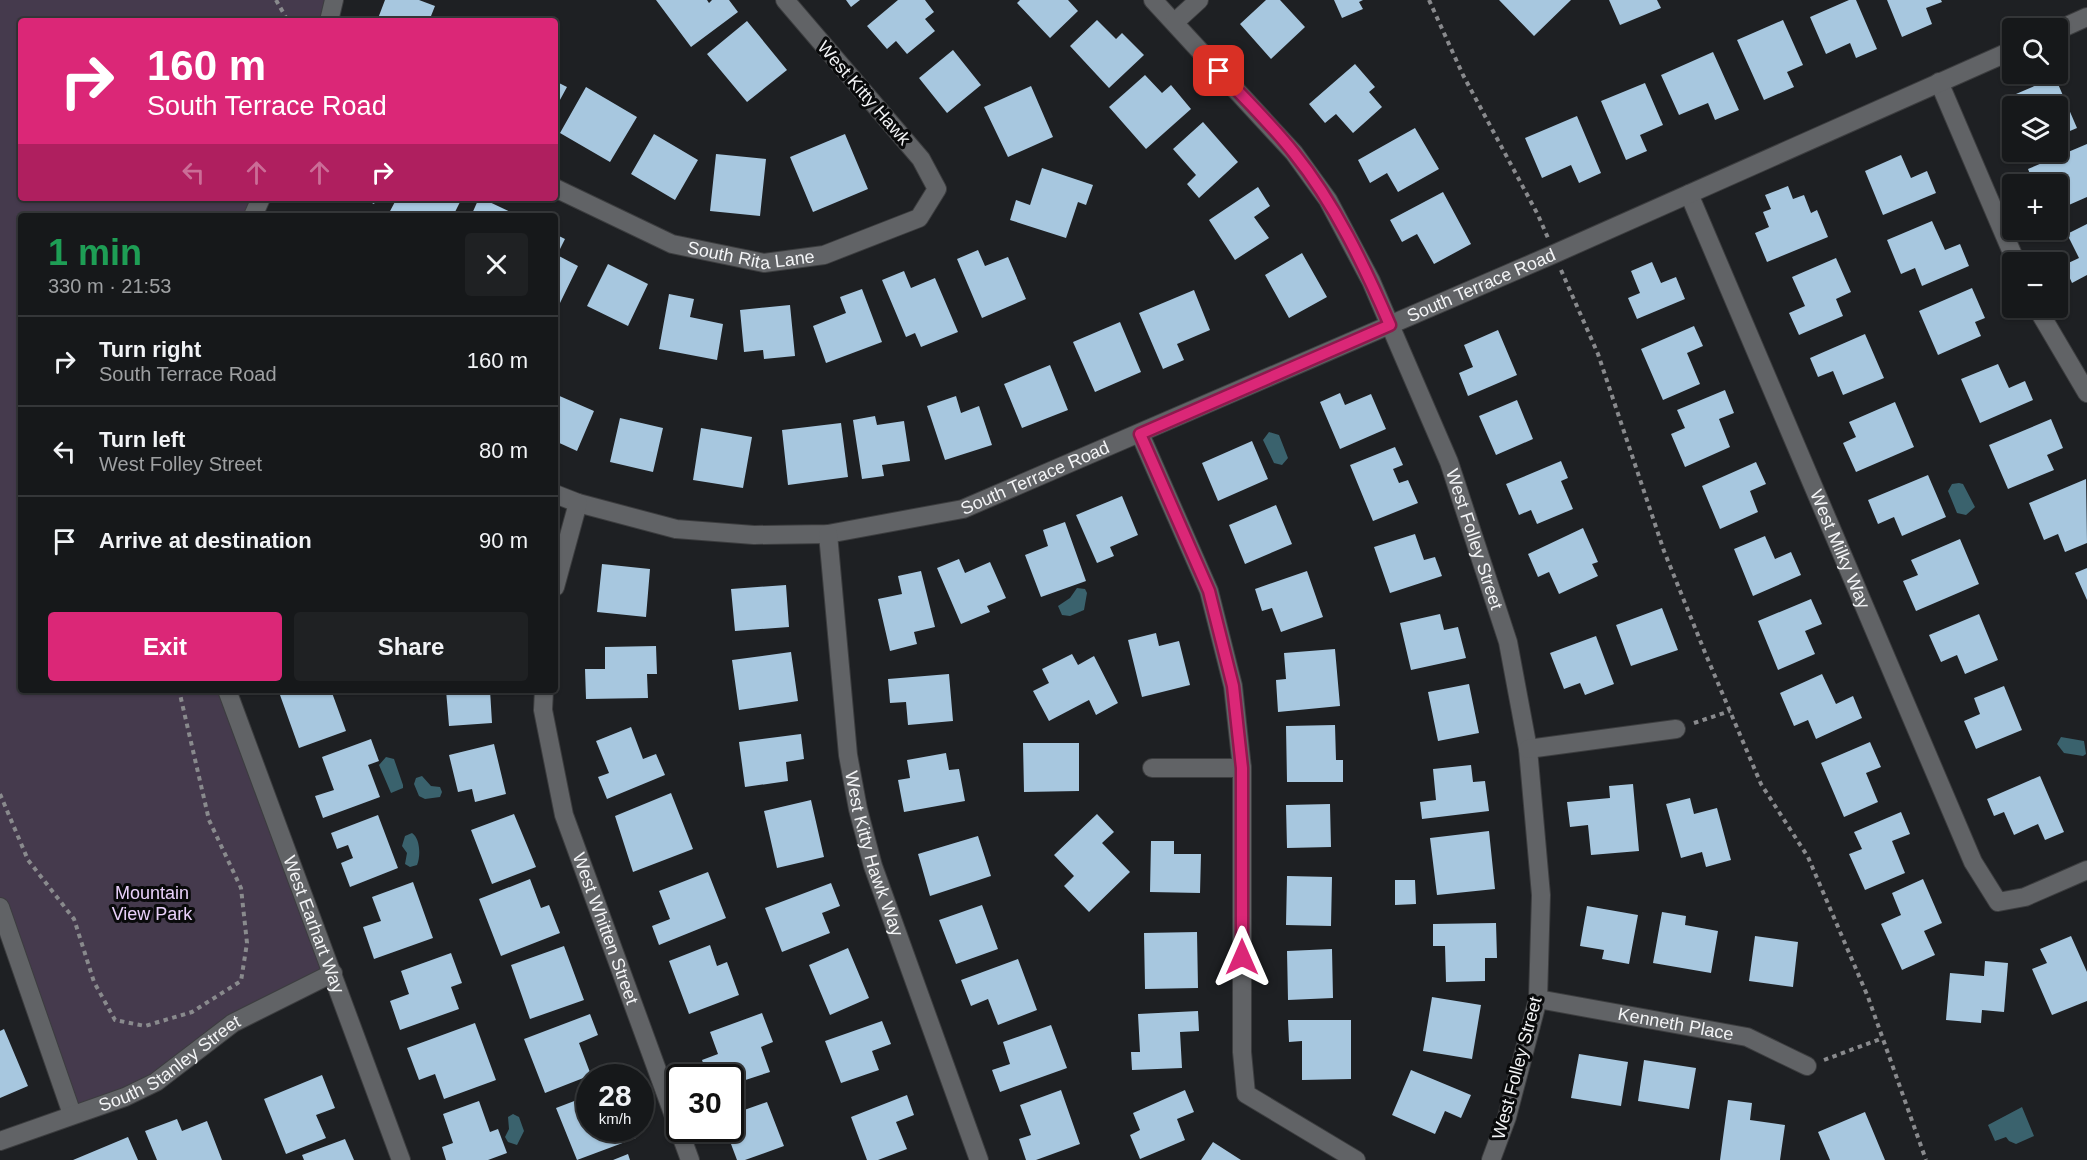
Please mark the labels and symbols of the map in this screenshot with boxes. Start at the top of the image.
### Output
street label: West Kitty Hawk [814,37,915,150]
pin [1193,45,1244,96]
street label: South Rita Lane [685,237,816,273]
street label: South Terrace Road [1404,245,1559,326]
street label: South Terrace Road [958,437,1112,519]
street label: West Folley Street [1442,466,1507,612]
street label: West Milky Way [1806,487,1874,612]
street label: West Kitty Hawk Way [841,769,907,939]
street label: West Whitten Street [569,850,642,1007]
street label: West Earhart Way [279,853,348,996]
park label: Mountain View Park [112,883,193,924]
position arrow [1210,925,1274,989]
street label: West Folley Street [1488,995,1546,1141]
street label: Kenneth Place [1616,1004,1735,1044]
street label: South Stanley Street [96,1011,243,1115]
speed limit sign: 30 [666,1064,744,1142]

